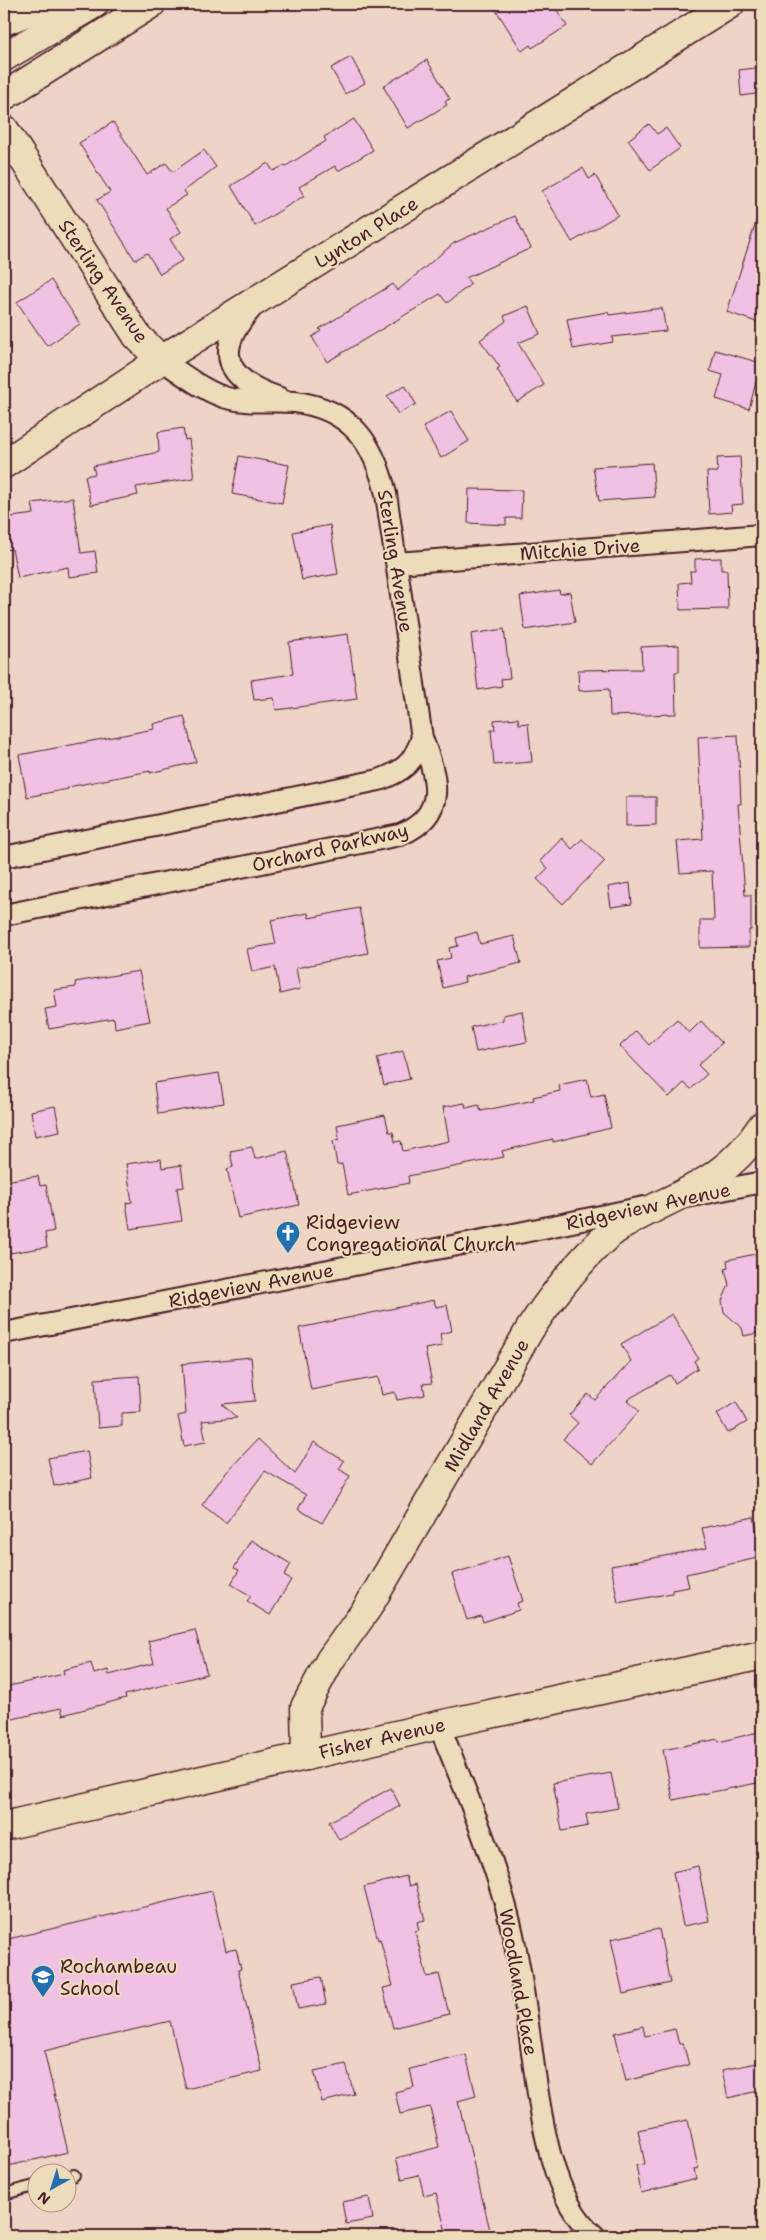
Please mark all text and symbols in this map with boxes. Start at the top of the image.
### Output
street label: Lynton Place [310,191,423,274]
street label: Sterling Avenue [53,214,154,348]
street label: Sterling Avenue [372,488,419,634]
street label: Mitchie Drive [519,533,641,566]
street label: Orchard Parkway [249,817,411,878]
street label: Ridgeview Avenue [564,1177,733,1236]
place label: Ridgeview Congregational Church [306,1210,516,1257]
church icon: Ridgeview Congregational Church [275,1220,301,1254]
street label: Ridgeview Avenue [166,1257,336,1314]
street label: Midland Avenue [438,1334,535,1476]
street label: Fisher Avenue [316,1712,448,1765]
street label: Woodland Place [493,1907,544,2057]
place label: Rochambeau School [60,1954,177,2001]
school or university icon: Rochambeau School [30,1964,56,1998]
north arrow [28,2162,78,2212]
text: N [34,2188,54,2209]

